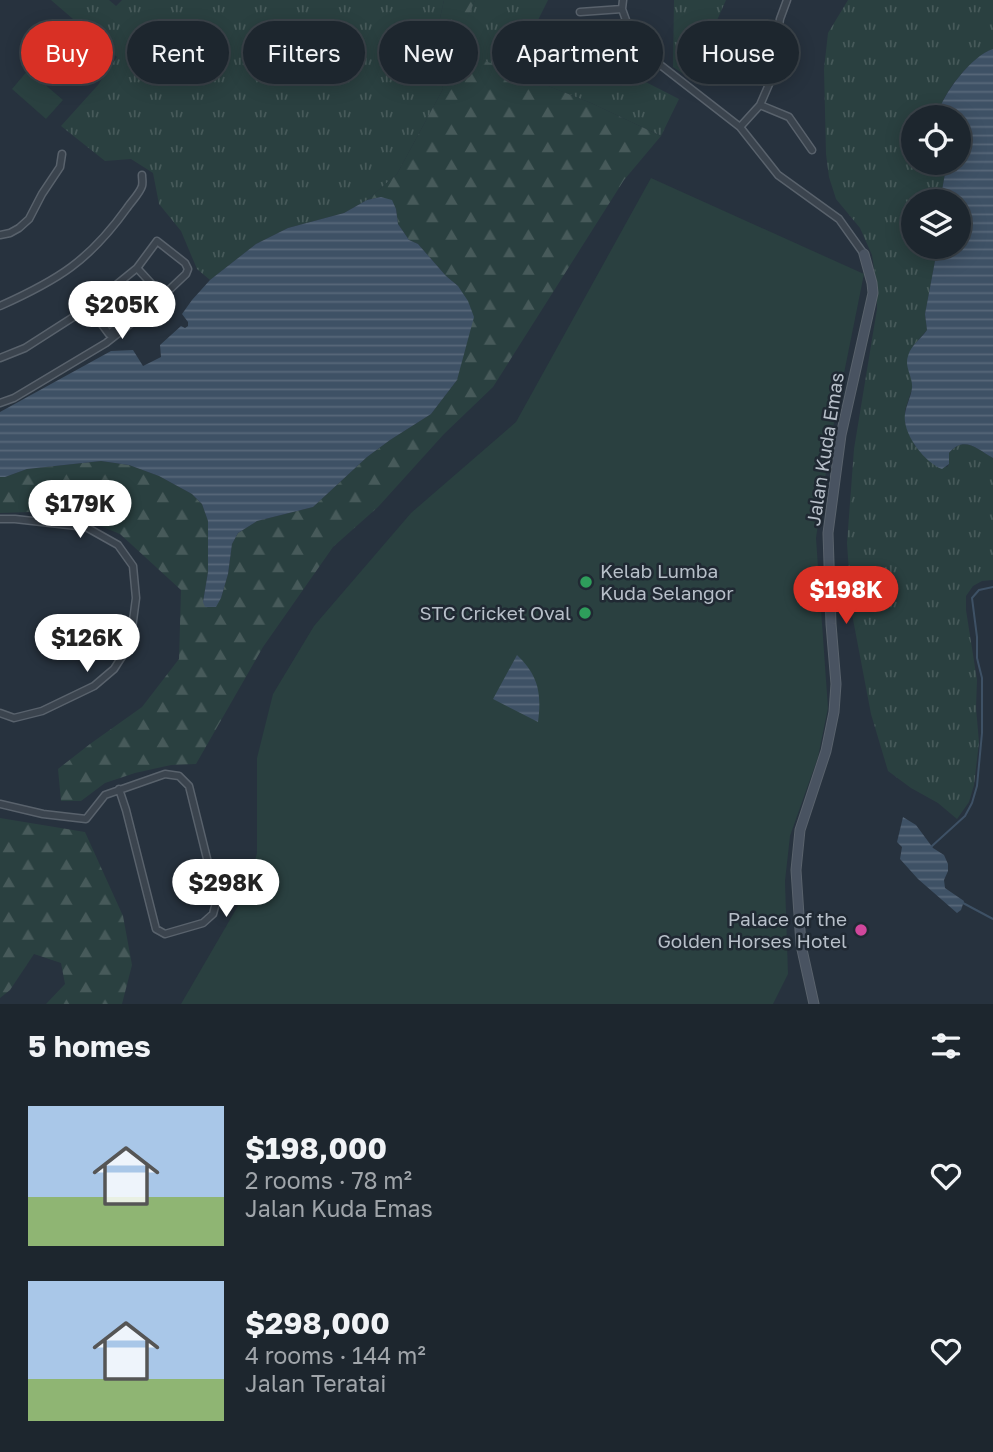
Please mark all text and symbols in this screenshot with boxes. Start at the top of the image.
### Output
chip: Buy [21,21,113,84]
chip: Rent [127,21,229,84]
chip: Filters [243,21,365,84]
chip: New [379,21,478,84]
chip: Apartment [492,21,663,84]
chip: House [677,21,799,84]
map controls [901,105,971,259]
button: locate [901,105,971,175]
button: layers [901,189,971,259]
pin: $205K [73,282,171,341]
text: $205K [84,290,160,318]
street label: Jalan Kuda Emas [801,371,848,527]
pin: $179K [31,480,129,540]
text: $179K [44,489,116,517]
place label: Kelab Lumba Kuda Selangor [600,559,734,604]
pin: $198K [797,566,895,626]
marker: Kelab Lumba Kuda Selangor [578,574,594,590]
text: $198K [809,575,883,603]
place label: STC Cricket Oval [420,601,571,624]
marker: STC Cricket Oval [577,605,593,621]
pin: $126K [38,614,136,674]
text: $126K [51,623,123,651]
pin: $298K [177,860,275,919]
text: $298K [188,868,264,896]
place label: Palace of the Golden Horses Hotel [657,907,847,952]
marker: Palace of the Golden Horses Hotel [853,922,869,938]
icon: filters [927,1027,965,1065]
text: 5 homes [28,1028,151,1064]
text: $198,000 [245,1130,387,1166]
icon: home [84,1134,168,1218]
icon: heart [927,1157,965,1195]
text: 2 rooms · 78 m² [245,1166,412,1194]
text: Jalan Kuda Emas [245,1194,433,1222]
text: $298,000 [245,1305,390,1341]
icon: home [84,1309,168,1393]
icon: heart [927,1332,965,1370]
text: 4 rooms · 144 m² [245,1341,426,1369]
text: Jalan Teratai [245,1369,386,1397]

